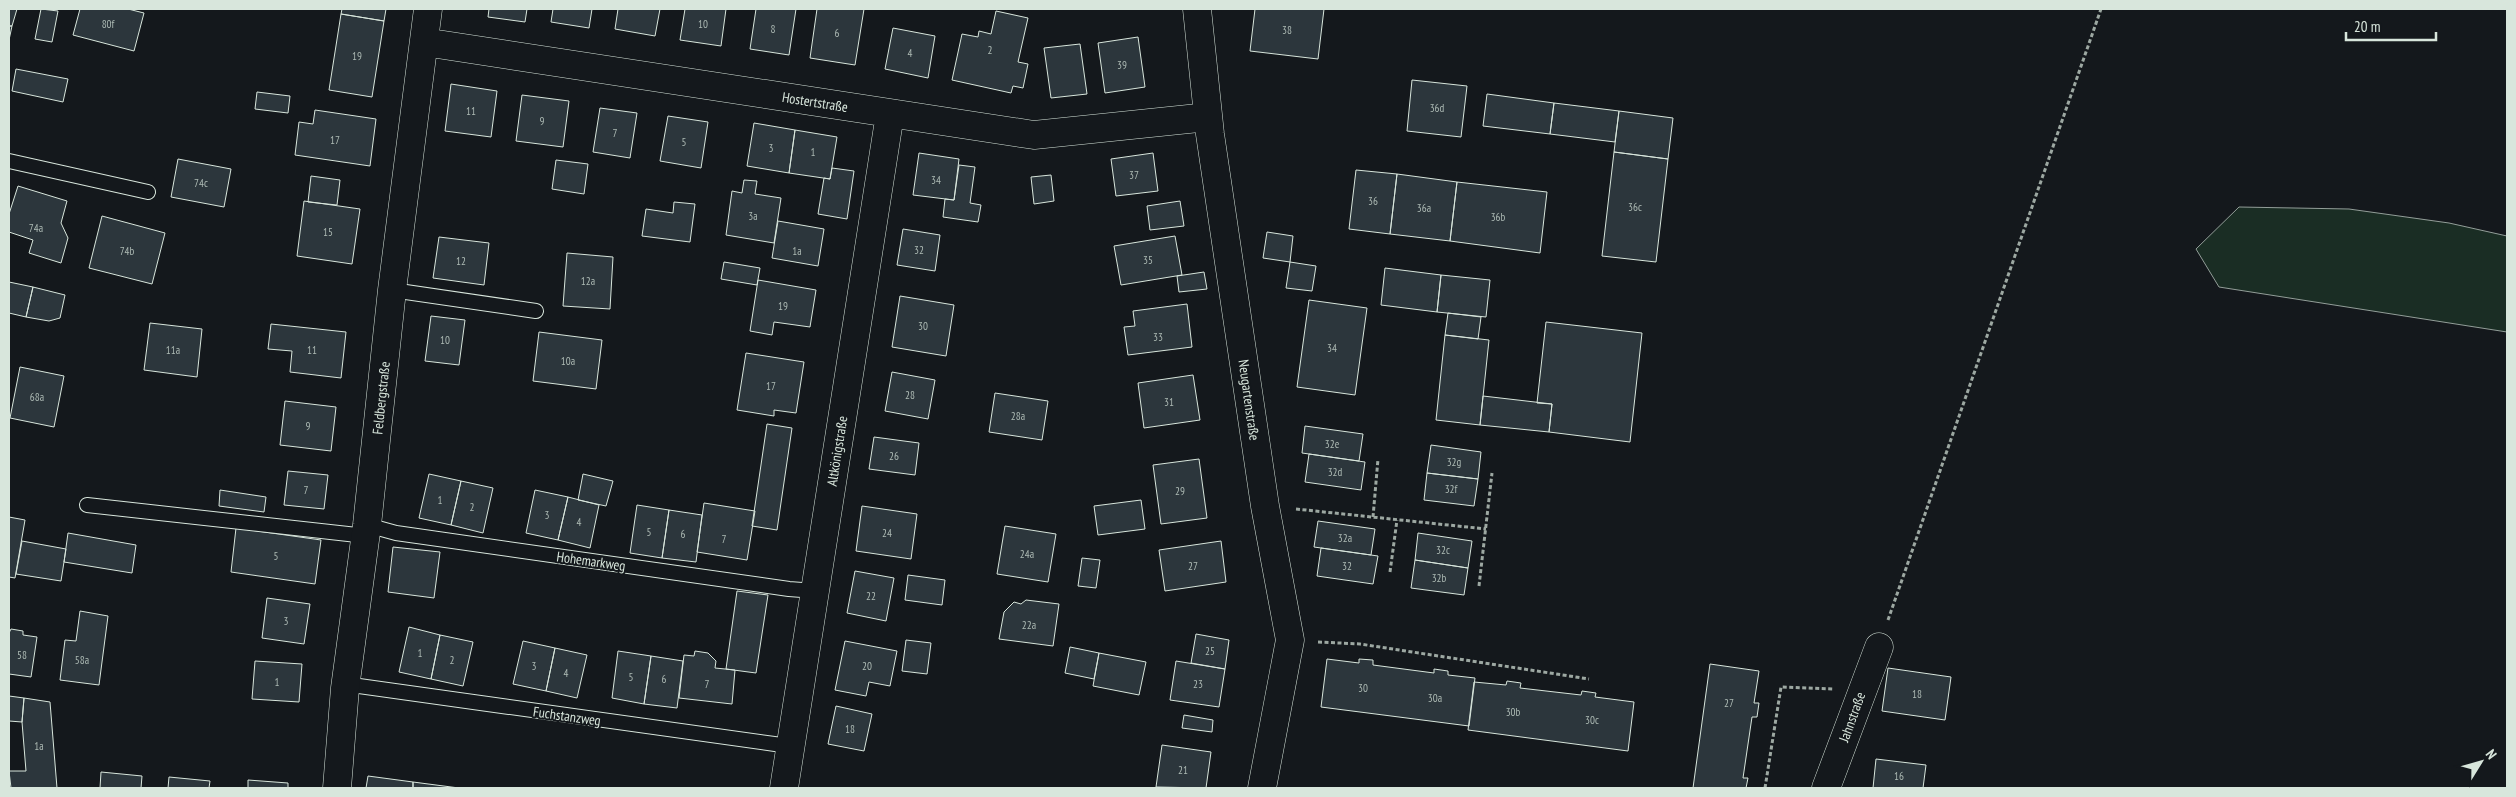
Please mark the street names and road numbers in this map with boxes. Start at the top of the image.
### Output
street label: Hostertstraße [781,88,849,116]
street label: Neugartenstraße [1234,358,1264,442]
street label: Feldbergstraße [368,360,394,435]
street label: Altkönigstraße [823,414,851,487]
street label: Hohemarkweg [555,547,627,575]
street label: Jahnstraße [1834,689,1869,745]
street label: Fuchstanzweg [532,702,602,730]

